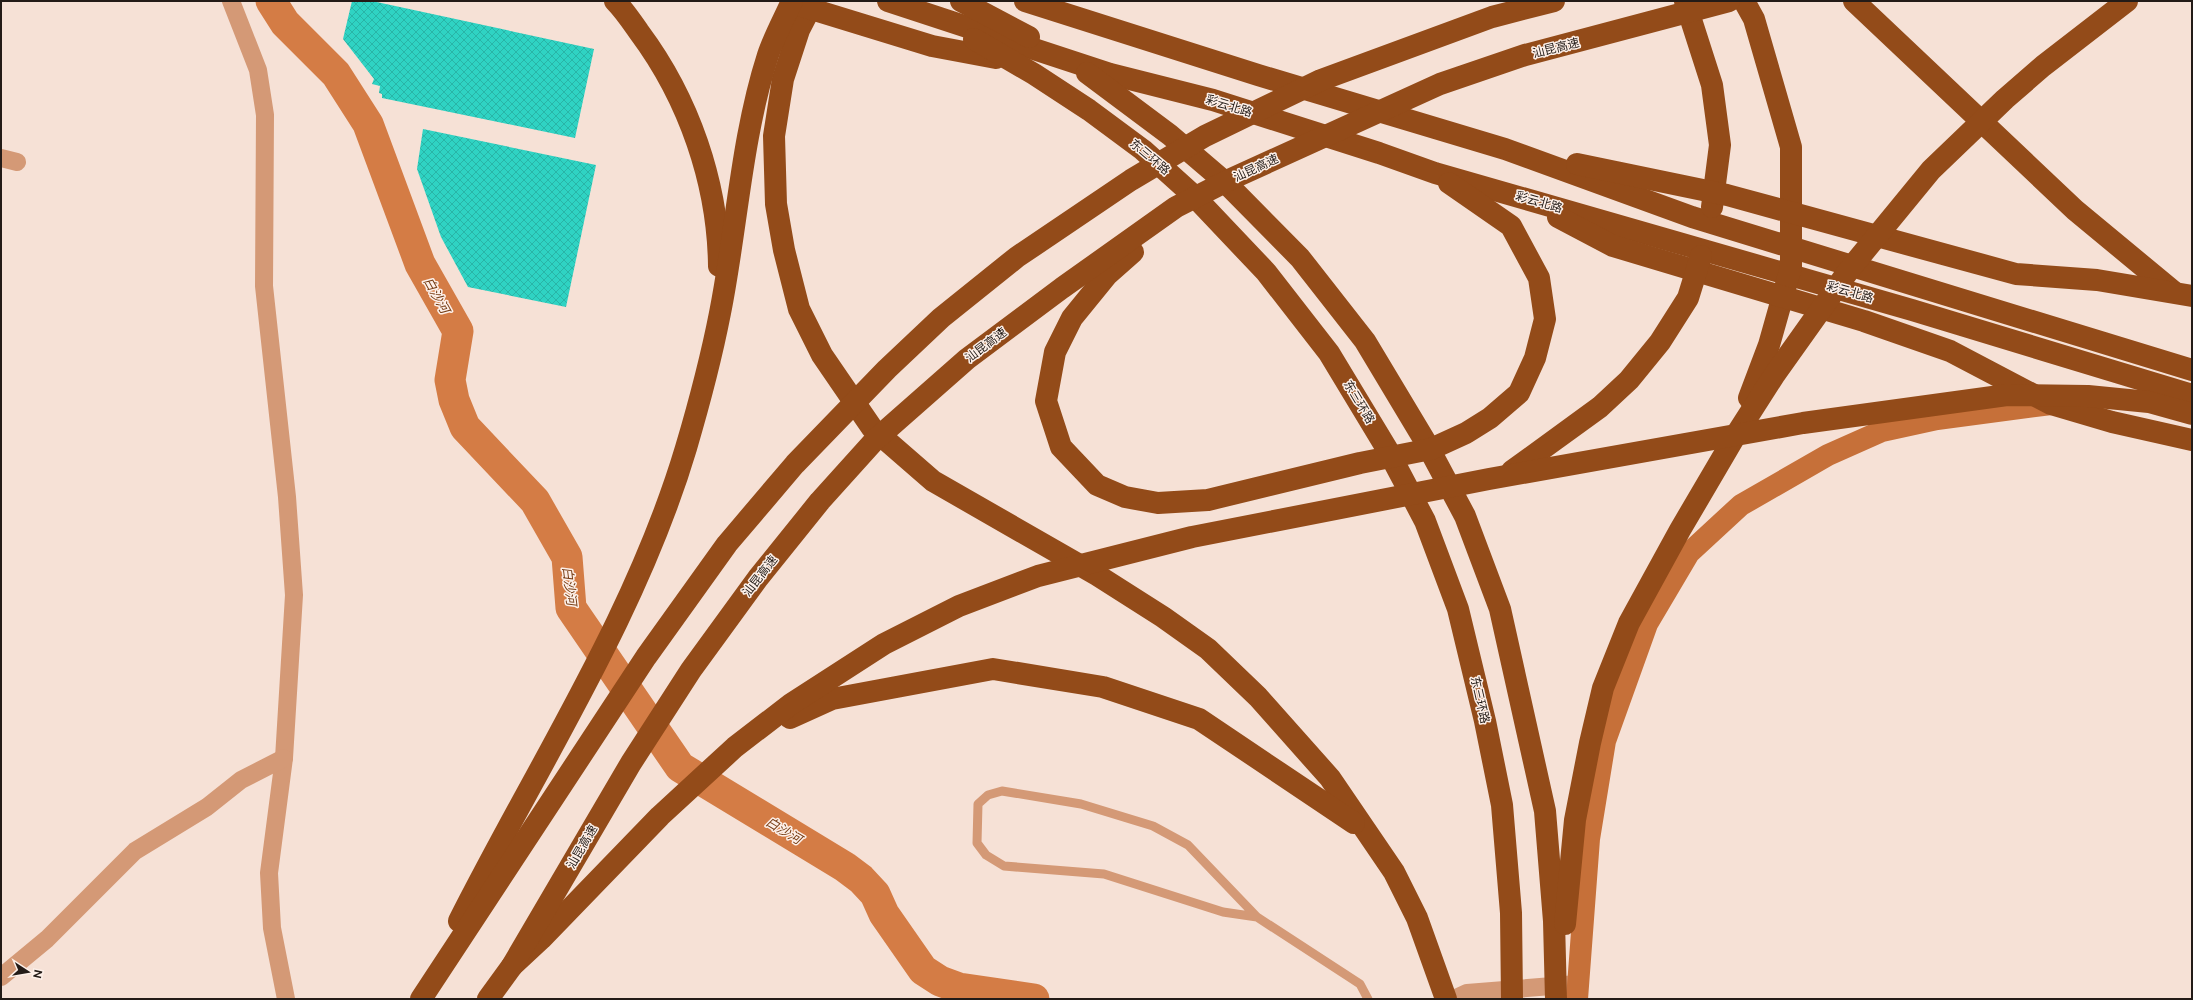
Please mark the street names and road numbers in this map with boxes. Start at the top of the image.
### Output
street label: 汕昆高速 [1531,35,1581,61]
street label: 彩云北路 [1204,92,1254,120]
street label: 东三环路 [1127,136,1173,178]
street label: 汕昆高速 [1231,152,1281,184]
street label: 彩云北路 [1514,189,1564,215]
street label: 彩云北路 [1825,279,1875,305]
street label: 汕昆高速 [963,325,1009,365]
street label: 东三环路 [1341,378,1377,426]
street label: 汕昆高速 [740,553,780,599]
street label: 东三环路 [1468,675,1492,725]
street label: 汕昆高速 [564,823,600,871]

